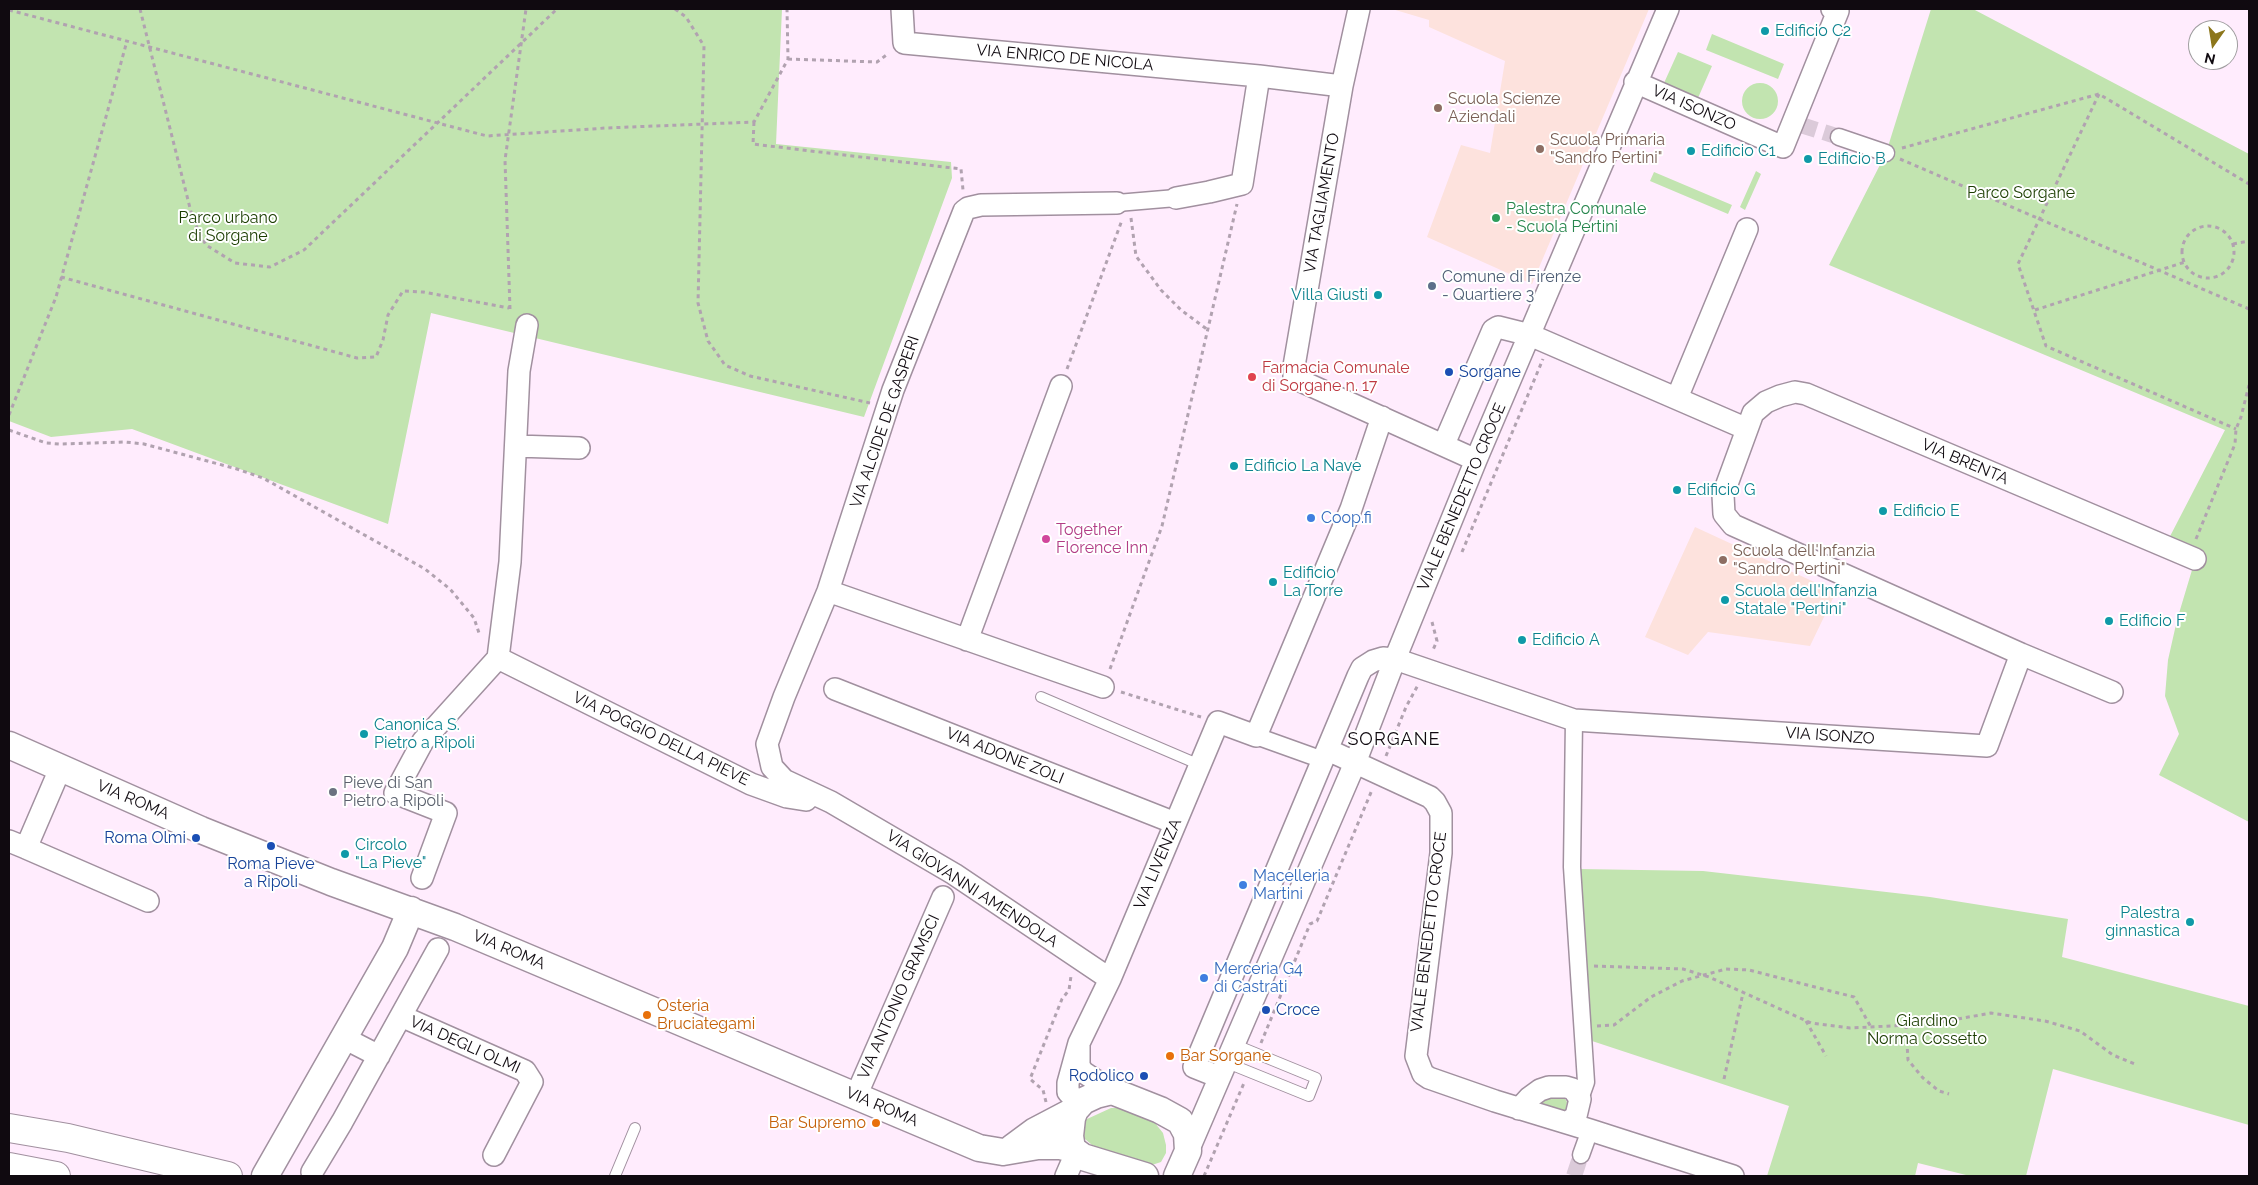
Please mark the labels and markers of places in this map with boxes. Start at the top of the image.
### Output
place label: Edificio C2 [1775,21,1851,41]
marker: Edificio C2 [1759,25,1771,37]
place label: Scuola Scienze Aziendali [1448,89,1560,127]
marker: Scuola Scienze Aziendali [1432,102,1444,114]
place label: Scuola Primaria "Sandro Pertini" [1550,130,1665,168]
place label: Edificio C1 [1701,141,1776,161]
marker: Scuola Primaria "Sandro Pertini" [1534,143,1546,155]
marker: Edificio C1 [1685,145,1697,157]
place label: Edificio B [1818,149,1886,169]
marker: Edificio B [1802,153,1814,165]
place label: Palestra Comunale - Scuola Pertini [1506,199,1646,237]
marker: Palestra Comunale - Scuola Pertini [1490,212,1502,224]
place label: Comune di Firenze - Quartiere 3 [1442,267,1581,305]
marker: Comune di Firenze - Quartiere 3 [1426,280,1438,292]
place label: Villa Giusti [1291,285,1368,305]
marker: Villa Giusti [1372,289,1384,301]
place label: Farmacia Comunale di Sorgane n. 17 [1262,358,1410,396]
place label: Sorgane [1459,362,1521,382]
marker: Sorgane [1443,366,1455,378]
marker: Farmacia Comunale di Sorgane n. 17 [1246,371,1258,383]
place label: Edificio La Nave [1244,456,1361,476]
marker: Edificio La Nave [1228,460,1240,472]
place label: Edificio G [1687,480,1755,500]
marker: Edificio G [1671,484,1683,496]
place label: Edificio E [1893,501,1960,521]
marker: Edificio E [1877,505,1889,517]
place label: Coop.fi [1321,508,1372,528]
marker: Coop.fi [1305,512,1317,524]
place label: Together Florence Inn [1056,520,1148,558]
marker: Together Florence Inn [1040,533,1052,545]
place label: Scuola dell'Infanzia "Sandro Pertini" [1733,541,1875,579]
marker: Scuola dell'Infanzia "Sandro Pertini" [1717,554,1729,566]
place label: Edificio La Torre [1283,563,1343,601]
marker: Edificio La Torre [1267,576,1279,588]
place label: Scuola dell'Infanzia Statale "Pertini" [1735,581,1877,619]
marker: Scuola dell'Infanzia Statale "Pertini" [1719,594,1731,606]
place label: Edificio F [2119,611,2185,631]
marker: Edificio F [2103,615,2115,627]
place label: Edificio A [1532,630,1600,650]
marker: Edificio A [1516,634,1528,646]
place label: Canonica S. Pietro a Ripoli [374,715,475,753]
marker: Canonica S. Pietro a Ripoli [358,728,370,740]
place label: Pieve di San Pietro a Ripoli [343,773,444,811]
marker: Pieve di San Pietro a Ripoli [327,786,339,798]
place label: Roma Olmi [104,828,186,848]
marker: Roma Olmi [190,832,202,844]
place label: Circolo "La Pieve" [355,835,427,873]
marker: Roma Pieve a Ripoli [265,840,277,852]
marker: Circolo "La Pieve" [339,848,351,860]
place label: Roma Pieve a Ripoli [227,854,315,892]
place label: Macelleria Martini [1253,866,1330,904]
marker: Macelleria Martini [1237,879,1249,891]
place label: Palestra ginnastica [2105,903,2180,941]
marker: Palestra ginnastica [2184,916,2196,928]
place label: Merceria G4 di Castrati [1214,959,1303,997]
marker: Merceria G4 di Castrati [1198,972,1210,984]
place label: Osteria Bruciategami [657,996,755,1034]
place label: Croce [1276,1000,1320,1020]
marker: Croce [1260,1004,1272,1016]
marker: Osteria Bruciategami [641,1009,653,1021]
place label: Bar Sorgane [1180,1046,1271,1066]
marker: Bar Sorgane [1164,1050,1176,1062]
place label: Rodolico [1069,1066,1134,1086]
marker: Rodolico [1138,1070,1150,1082]
place label: Bar Supremo [769,1113,866,1133]
marker: Bar Supremo [870,1117,882,1129]

